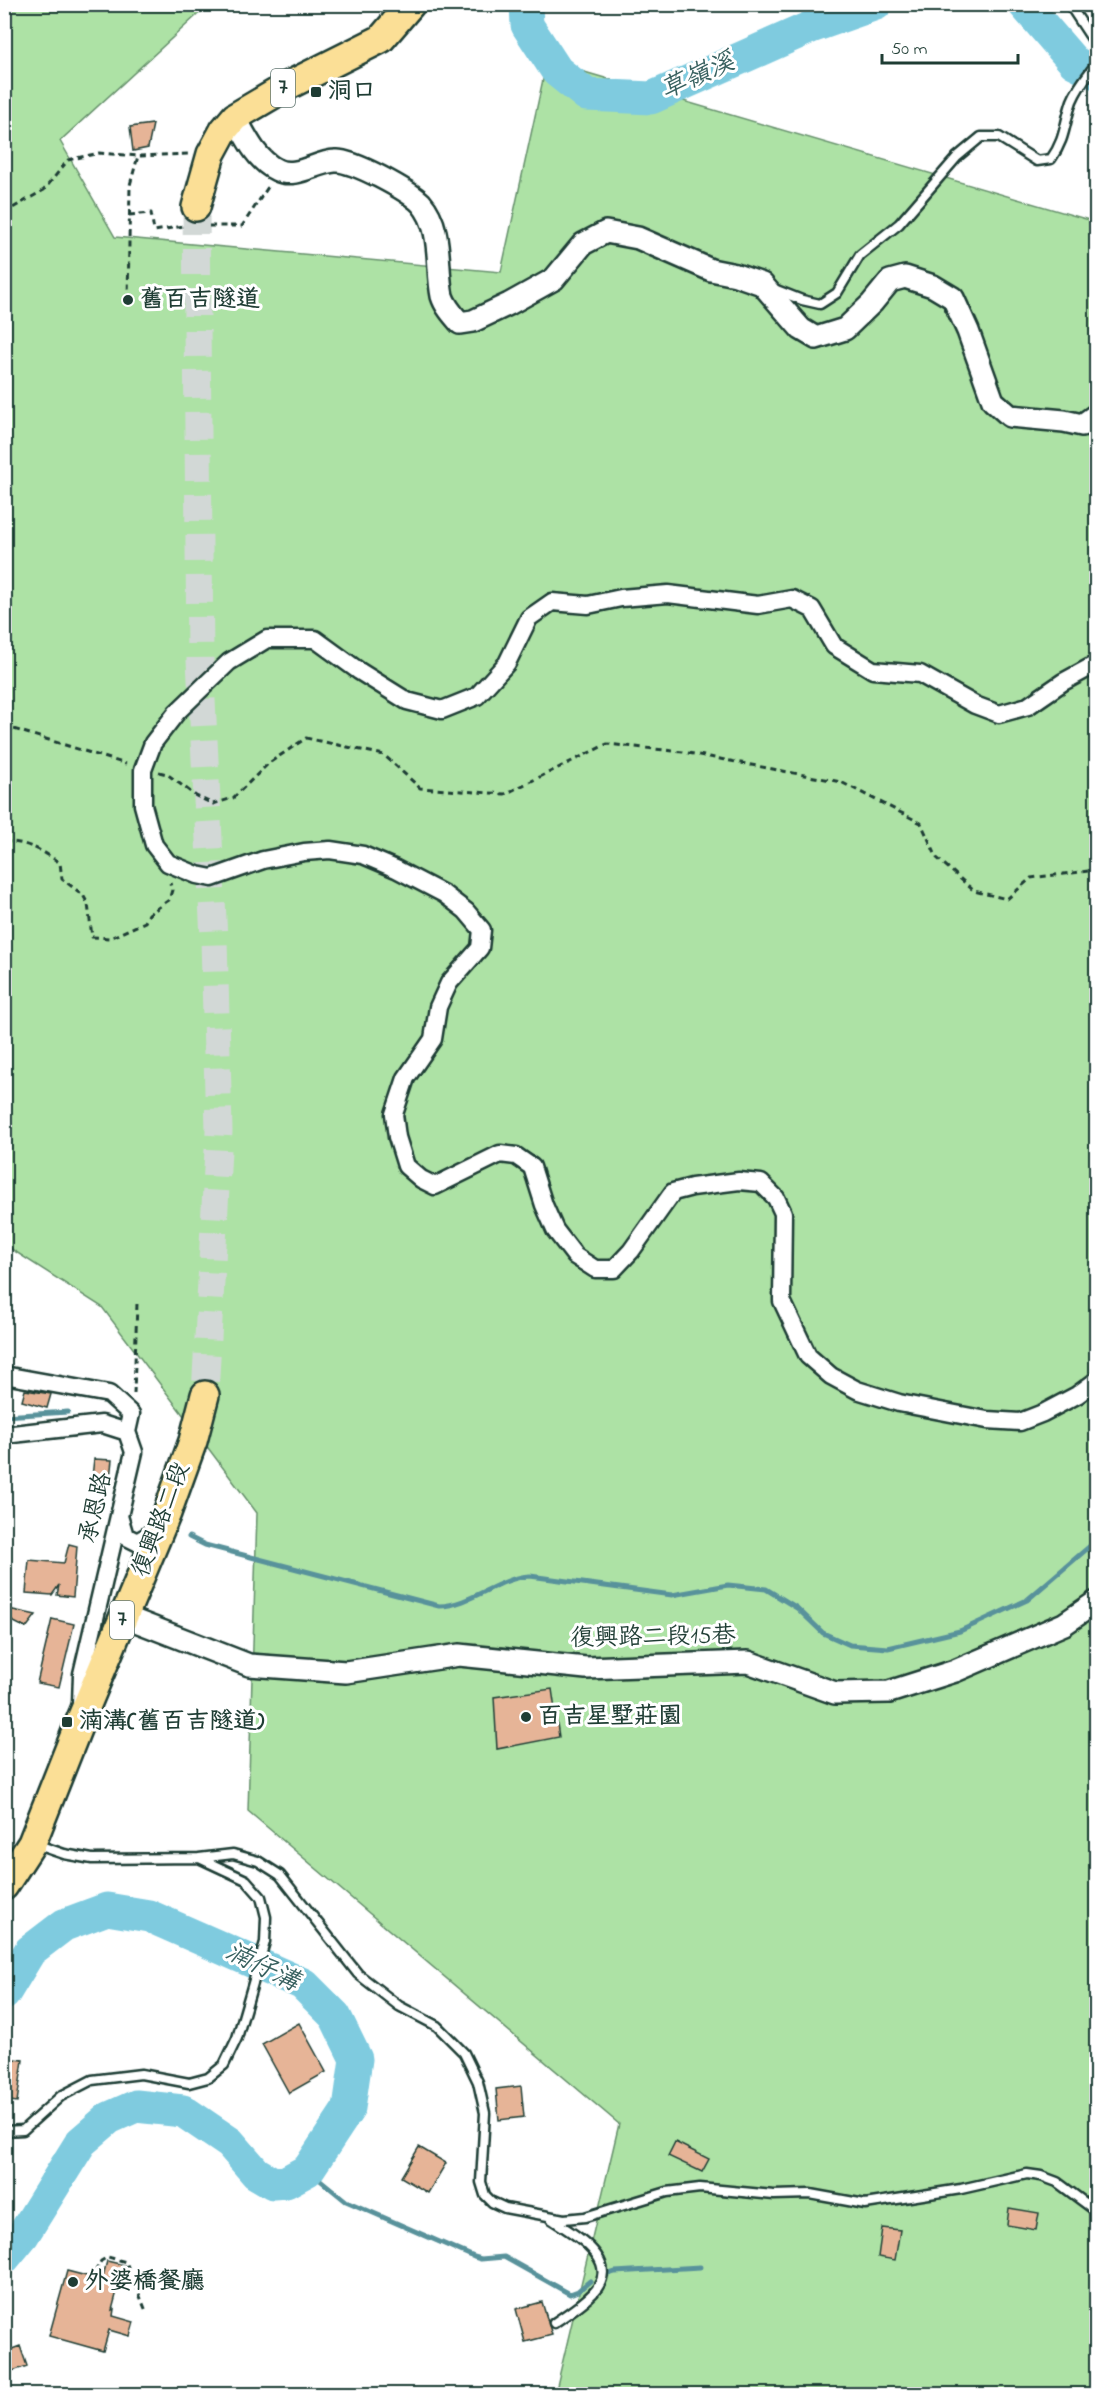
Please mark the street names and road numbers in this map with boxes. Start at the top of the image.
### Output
road number: 7 [271,69,295,107]
street label: 復興路二段 [124,1458,200,1582]
street label: 承恩路 [72,1469,122,1547]
road number: 7 [110,1601,134,1639]
street label: 復興路二段15巷 [570,1619,736,1657]

